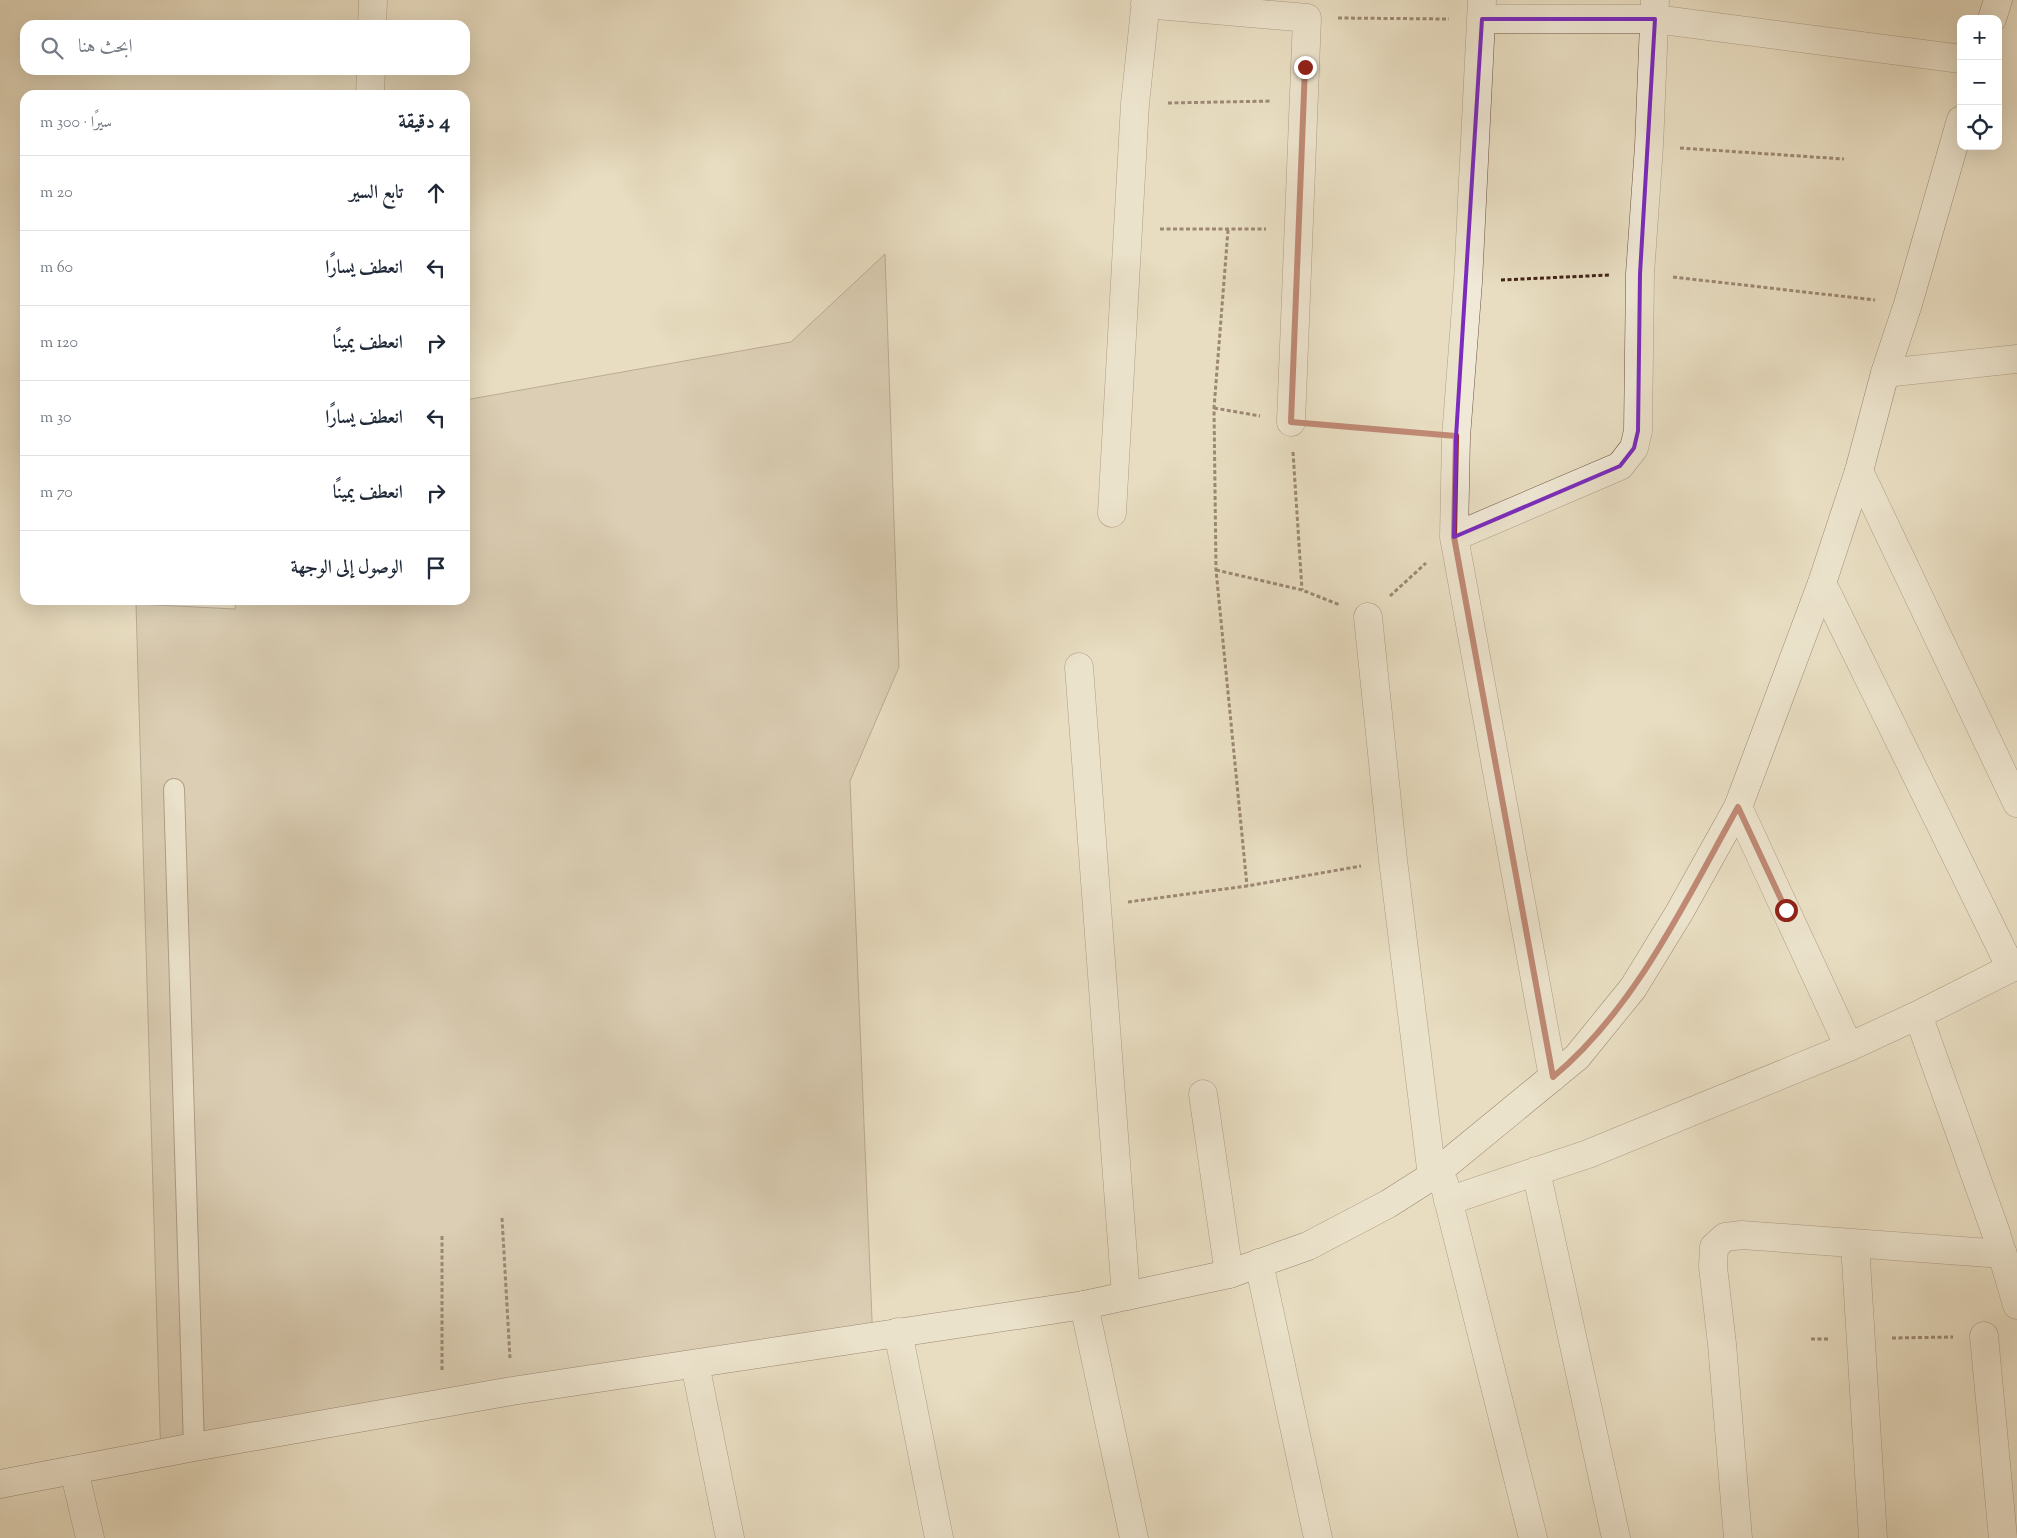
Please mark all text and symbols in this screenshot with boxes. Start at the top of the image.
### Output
map controls [1957,15,2002,150]
button: + [1957,15,2002,60]
search box [20,20,470,75]
icon: search [38,34,66,62]
text: ابحث هنا [78,34,133,61]
route end [1294,56,1317,79]
button: − [1957,60,2002,105]
button: locate [1957,105,2002,150]
text: 4 دقيقة [398,108,450,138]
text: سيرًا · 300 m [40,112,112,135]
icon: ahead [422,179,450,207]
text: تابع السير [349,180,403,207]
text: 20 m [40,182,73,205]
icon: left [422,254,450,282]
text: انعطف يسارًا [325,255,403,282]
text: 60 m [40,257,73,280]
icon: right [422,329,450,357]
text: انعطف يمينًا [333,330,403,357]
text: 120 m [40,332,78,355]
icon: left [422,404,450,432]
text: انعطف يسارًا [325,405,403,432]
text: 30 m [40,407,71,430]
icon: right [422,479,450,507]
text: انعطف يمينًا [333,480,403,507]
text: 70 m [40,482,73,505]
icon: arrive [422,554,450,582]
text: الوصول إلى الوجهة [291,555,403,582]
route start [1775,899,1798,922]

